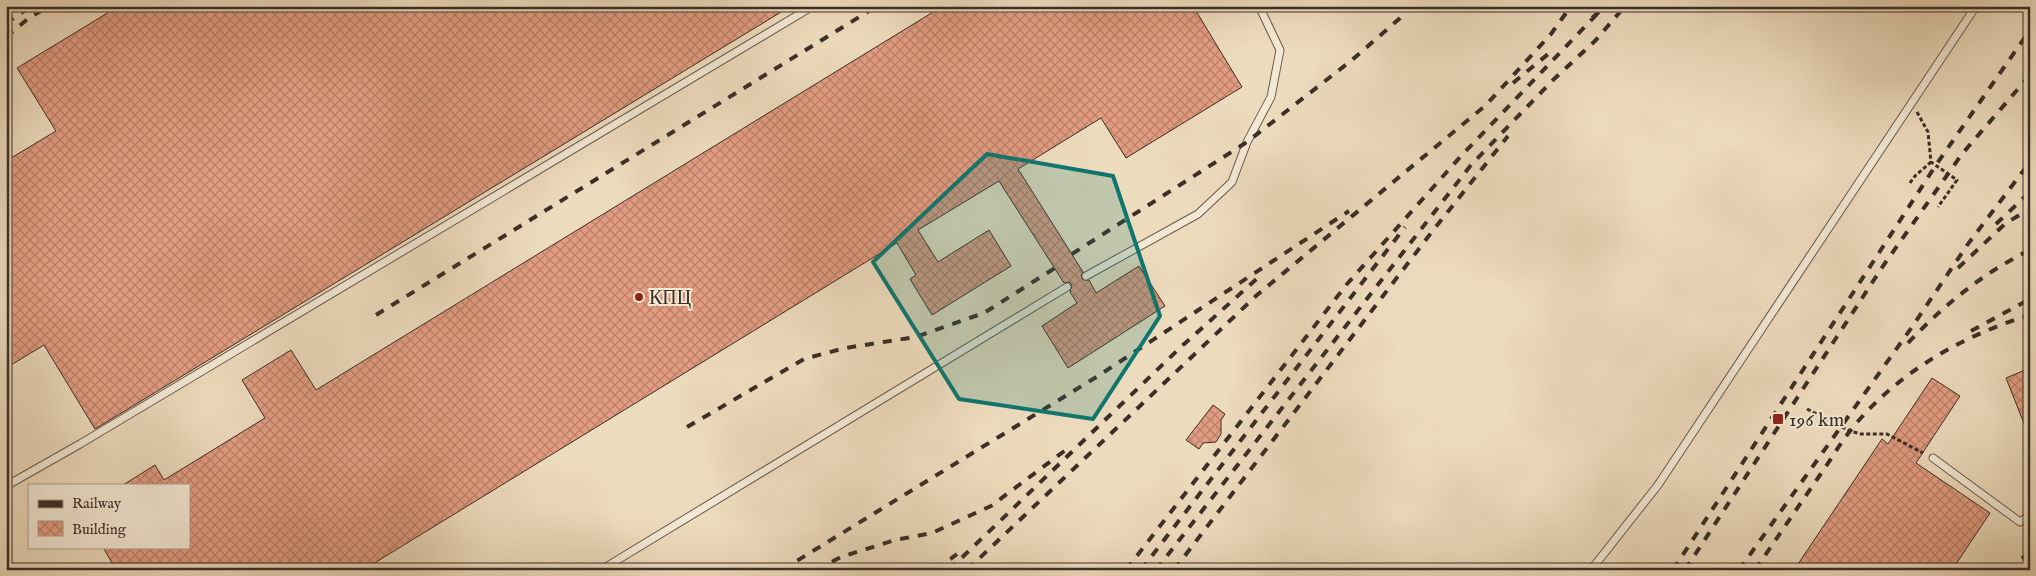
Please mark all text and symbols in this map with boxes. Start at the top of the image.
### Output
place label: КПЦ [649,286,691,311]
marker: КПЦ [633,291,645,303]
place label: 196 km [1789,408,1844,433]
marker: 196 km [1771,412,1785,426]
legend [28,484,190,548]
text: Railway [72,494,122,513]
text: Building [72,520,127,539]

